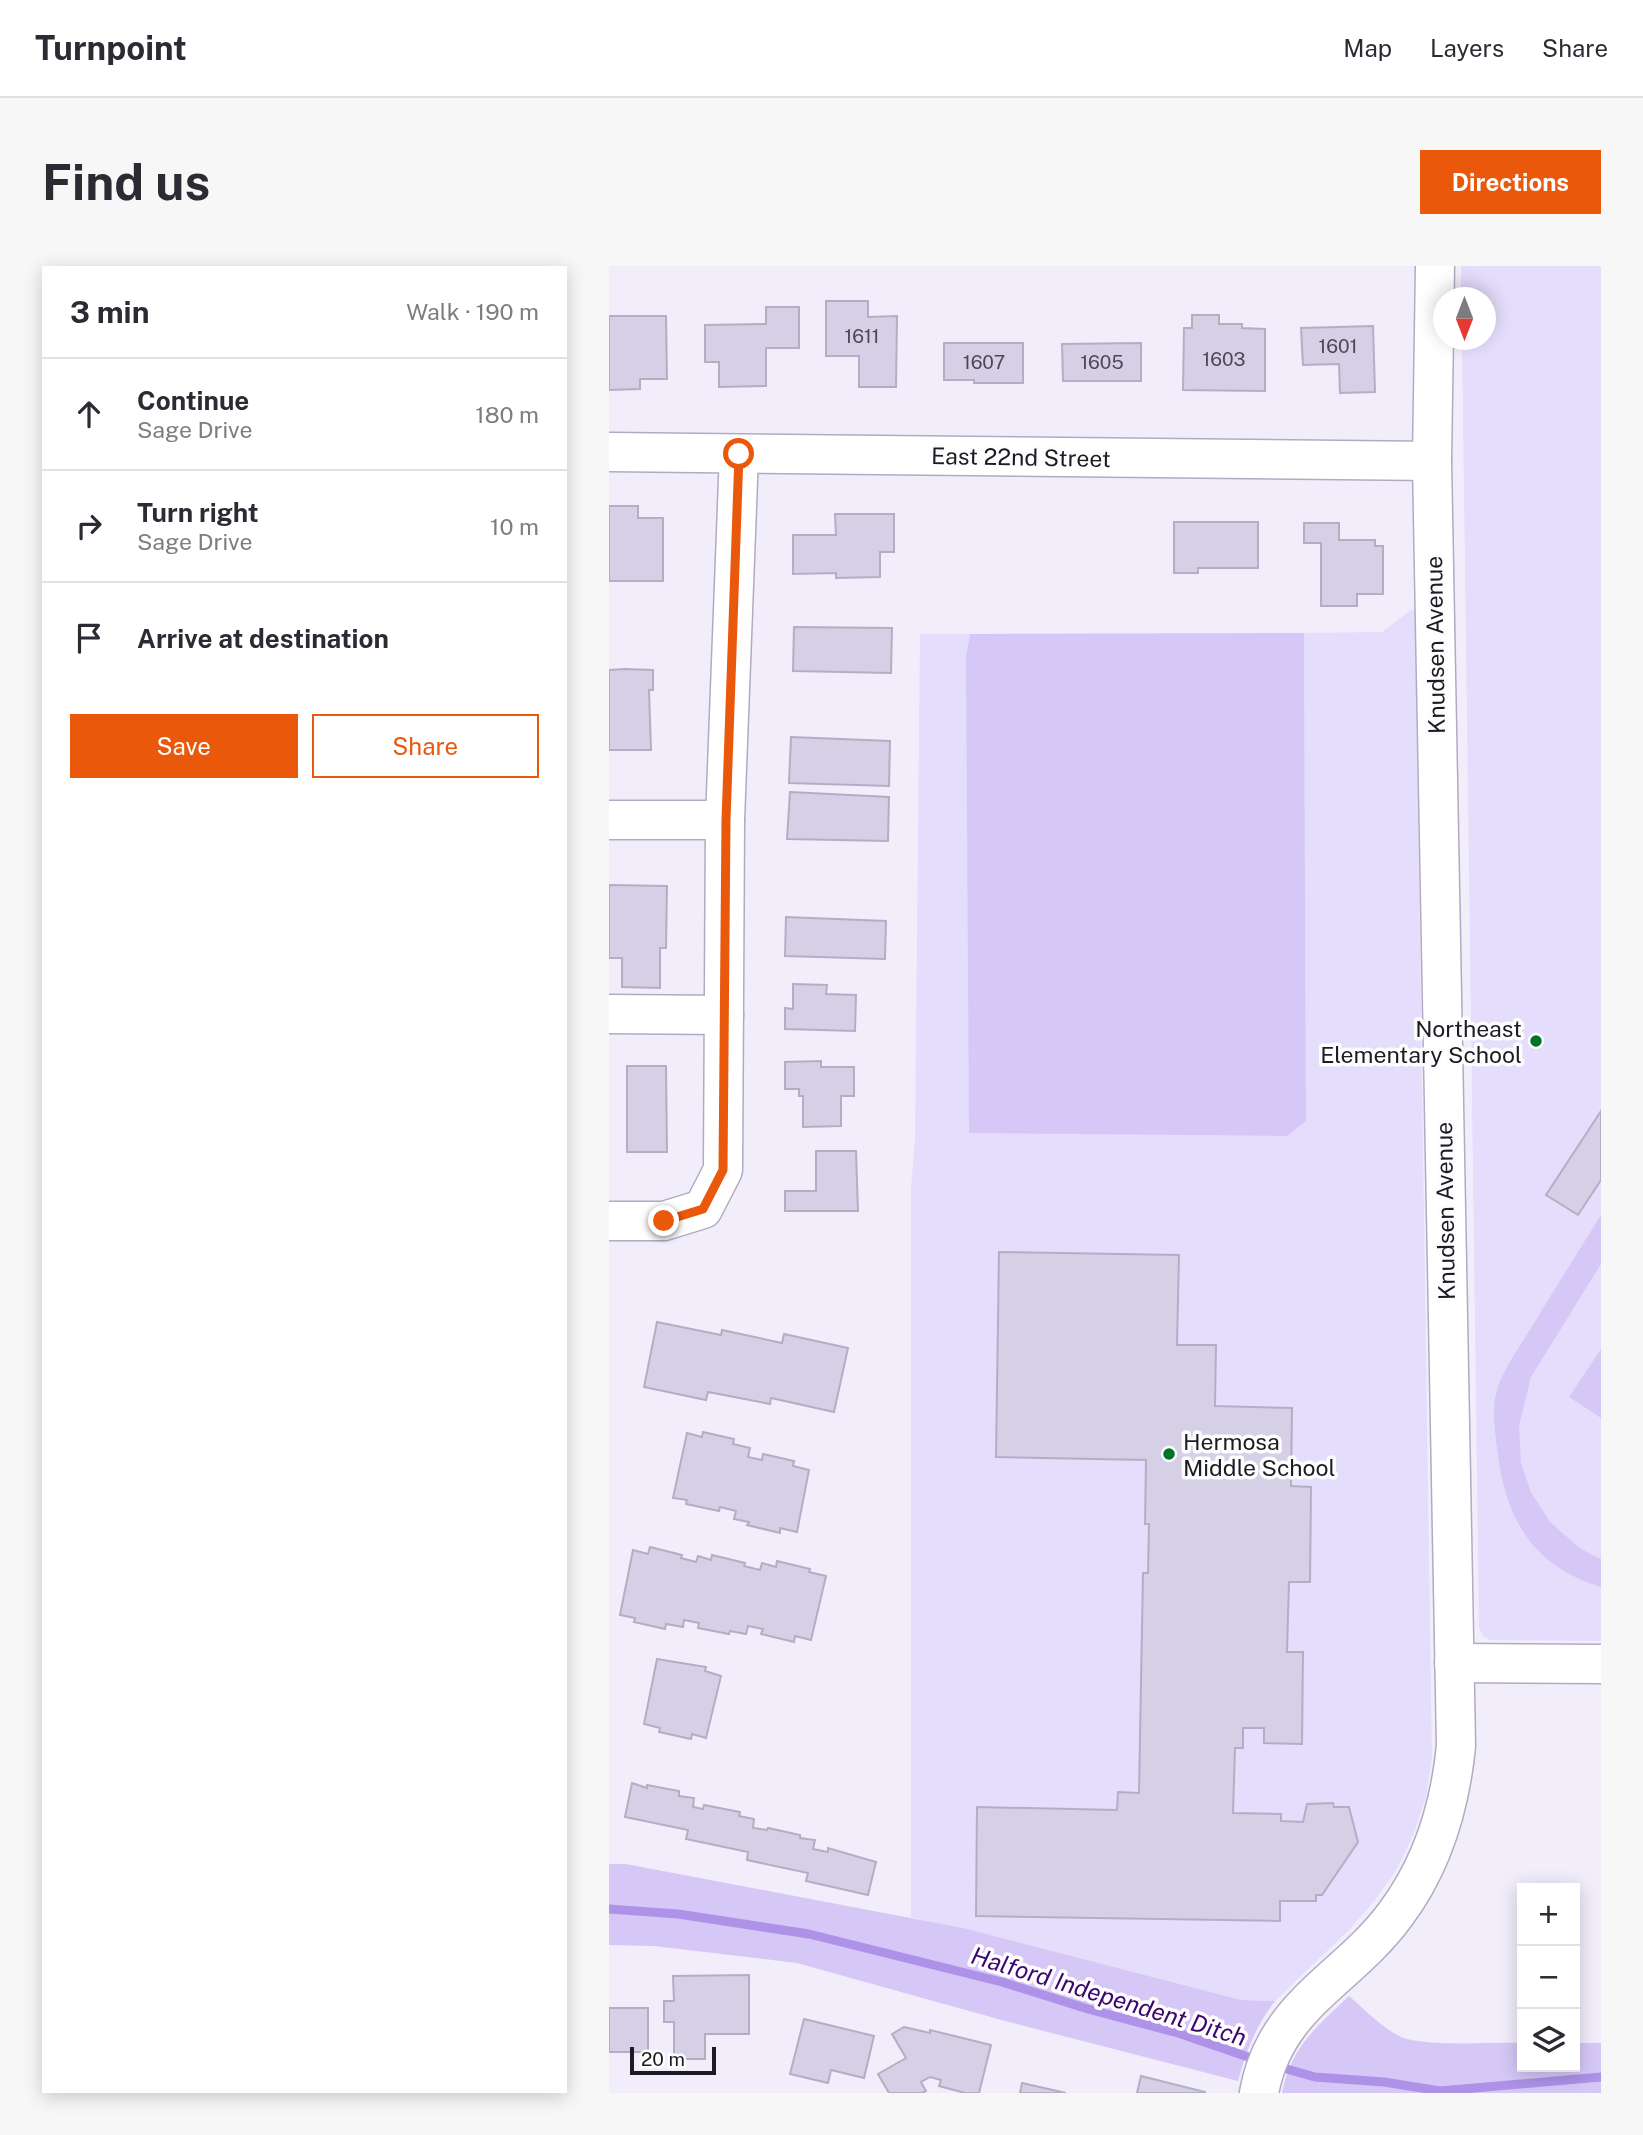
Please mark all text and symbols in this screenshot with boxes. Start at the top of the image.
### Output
text: Turnpoint [35,29,187,67]
text: Map [1343,34,1392,62]
text: Layers [1430,34,1504,62]
text: Share [1542,34,1608,62]
button: Directions [1420,150,1601,214]
text: Find us [42,153,210,211]
north arrow [1433,287,1496,350]
text: 3 min [70,294,149,330]
text: Walk · 190 m [406,298,539,325]
house number: 1611 [844,325,880,347]
house number: 1601 [1319,335,1357,357]
house number: 1603 [1203,348,1245,370]
house number: 1607 [963,351,1005,373]
house number: 1605 [1080,351,1124,373]
text: Continue [137,385,249,416]
icon: ahead [70,395,108,433]
text: 180 m [475,401,539,428]
text: Sage Drive [137,416,253,443]
route start [723,438,754,469]
street label: East 22nd Street [931,442,1111,472]
text: Turn right [137,497,259,528]
icon: right [70,507,108,545]
text: 10 m [490,513,539,540]
text: Sage Drive [137,528,253,555]
street label: Knudsen Avenue [1420,555,1450,735]
icon: arrive [70,619,108,657]
text: Arrive at destination [137,623,389,654]
button: Save [70,714,298,778]
button: Share [312,714,539,778]
place label: Northeast Elementary School [1320,1015,1522,1068]
marker: Northeast Elementary School [1528,1033,1544,1049]
street label: Knudsen Avenue [1430,1121,1460,1301]
route end [648,1205,679,1236]
place label: Hermosa Middle School [1183,1428,1336,1481]
marker: Hermosa Middle School [1161,1446,1177,1462]
map controls [1517,1883,1580,2072]
button: + [1517,1883,1580,1946]
water label: Halford Independent Ditch [968,1941,1250,2051]
button: − [1517,1946,1580,2009]
button: layers [1517,2009,1580,2072]
scale bar [630,2044,716,2076]
text: 20 m [641,2048,685,2070]

